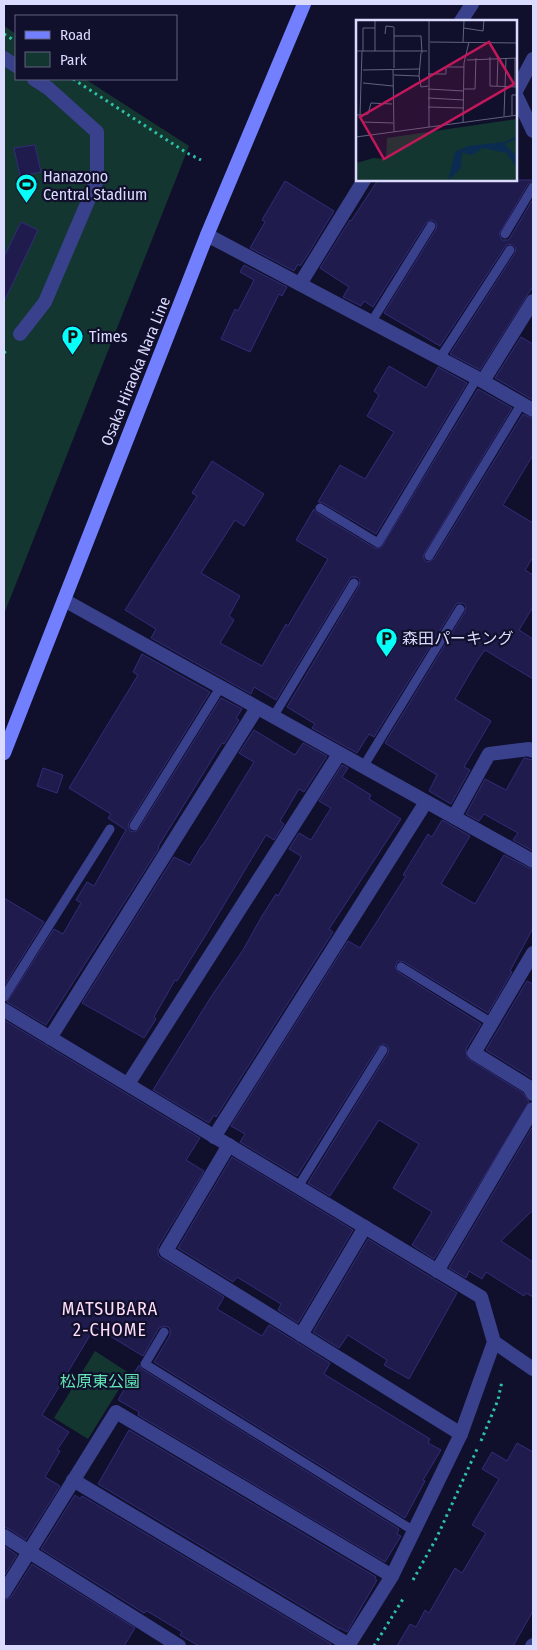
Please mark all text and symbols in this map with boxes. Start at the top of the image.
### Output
legend [15,15,178,80]
inset map [356,20,517,181]
text: Road [60,26,91,44]
text: Park [60,51,87,69]
place label: Hanazono Central Stadium [43,167,147,204]
sports icon: Hanazono Central Stadium [15,173,39,204]
street label: Osaka Hiraoka Nara Line [97,294,174,448]
parking icon: Times [61,324,85,355]
place label: Times [89,327,128,346]
parking icon: 森田パーキング [374,626,398,657]
place label: 森田パーキング [402,629,514,648]
district label: MATSUBARA 2-CHOME [62,1298,158,1341]
park label: 松原東公園 [60,1372,140,1391]

